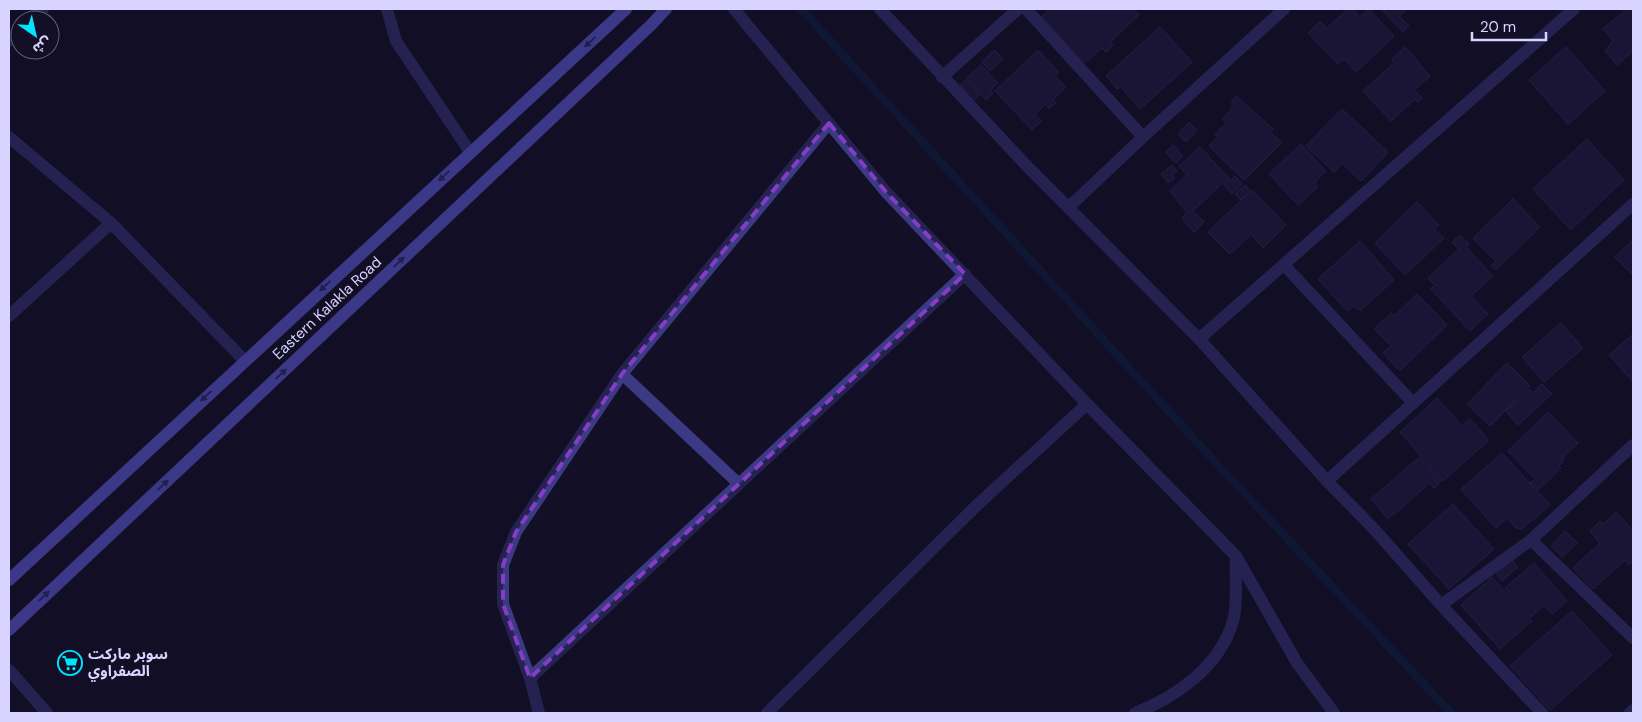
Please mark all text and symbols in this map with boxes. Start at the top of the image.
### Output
north arrow [10,10,60,60]
scale bar [1472,10,1546,42]
text: 20 m [1480,17,1516,37]
text: ش [29,33,55,59]
one-way arrow [584,36,596,48]
one-way arrow [438,170,451,181]
street label: Eastern Kalakla Road [268,252,386,364]
one-way arrow [393,256,405,268]
one-way arrow [319,280,331,292]
one-way arrow [275,368,287,380]
one-way arrow [200,390,212,402]
one-way arrow [156,479,168,491]
one-way arrow [38,590,50,602]
place label: سوبر ماركت الصفراوي [88,644,168,682]
supermarket icon: سوبر ماركت الصفراوي [57,650,83,676]

